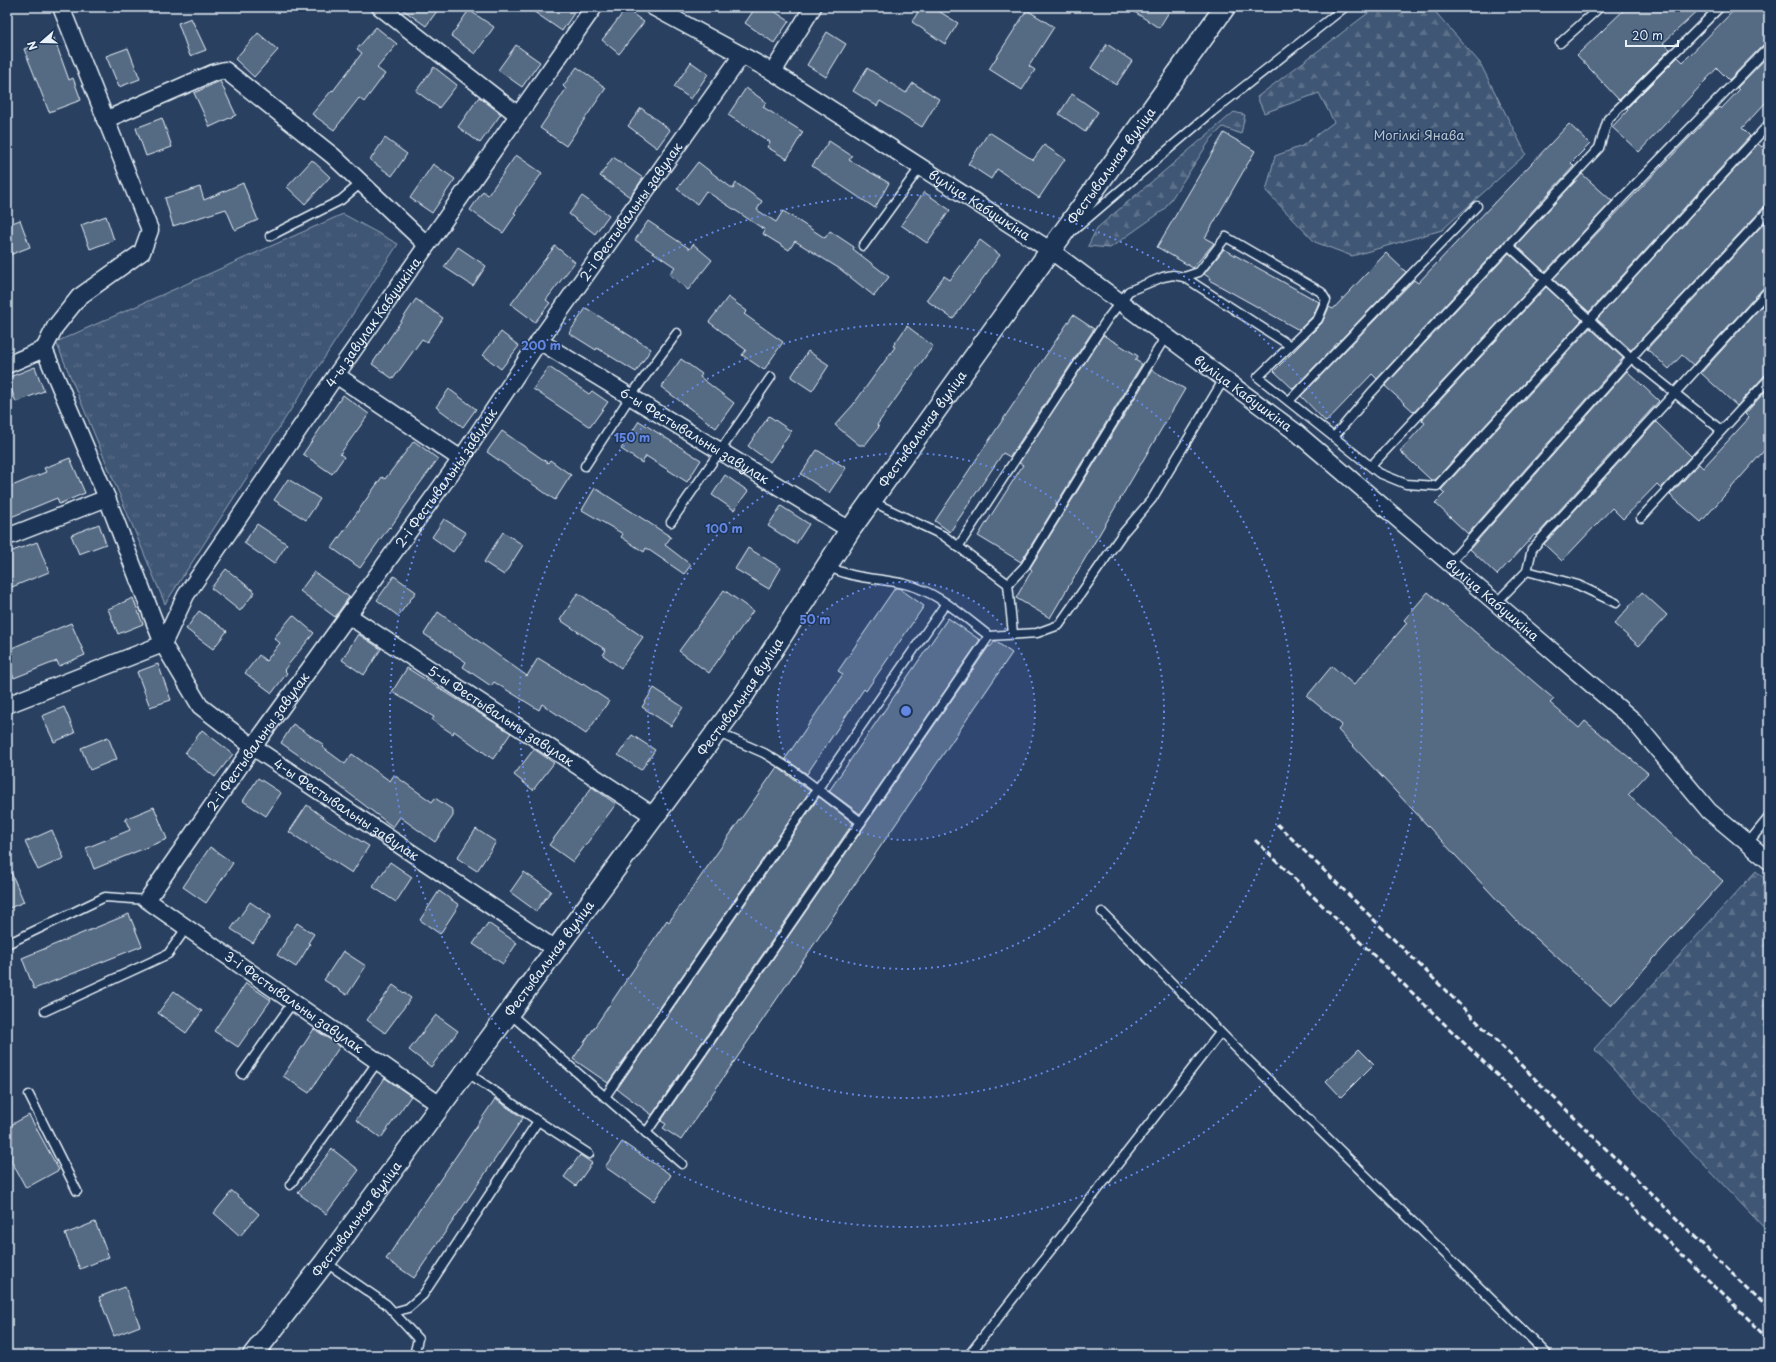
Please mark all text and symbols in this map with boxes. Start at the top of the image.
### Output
north arrow [22,22,62,62]
scale bar [1626,22,1678,48]
text: 20 m [1632,26,1663,44]
text: N [23,38,42,53]
street label: Фестывальная вуліца [1062,103,1159,228]
park label: Могілкі Янава [1373,125,1465,144]
street label: 2-і Фестывальны завулак [574,138,686,285]
street label: вуліца Кабушкіна [925,164,1035,245]
street label: 4-ы завулак Кабушкіна [320,252,425,391]
text: 200 m [521,336,561,354]
street label: вуліца Кабушкіна [1190,350,1297,436]
street label: Фестывальная вуліца [873,366,971,491]
street label: 6-ы Фестывальны завулак [616,382,773,488]
street label: 2-і Фестывальны завулак [390,404,501,551]
text: 150 m [614,428,650,446]
text: 100 m [705,519,743,537]
street label: вуліца Кабушкіна [1442,554,1544,646]
text: 50 m [799,610,831,628]
street label: Фестывальная вуліца [692,634,787,759]
street label: 5-ы Фестывальны завулак [425,660,579,770]
street label: 2-і Фестывальны завулак [202,668,313,814]
centre of rings [899,704,913,718]
street label: 4-ы Фестывальны завулак [270,753,423,865]
street label: Фестывальная вуліца [500,896,598,1020]
street label: 3-і Фестывальны завулак [221,946,368,1057]
street label: Фестывальная вуліца [307,1157,406,1281]

